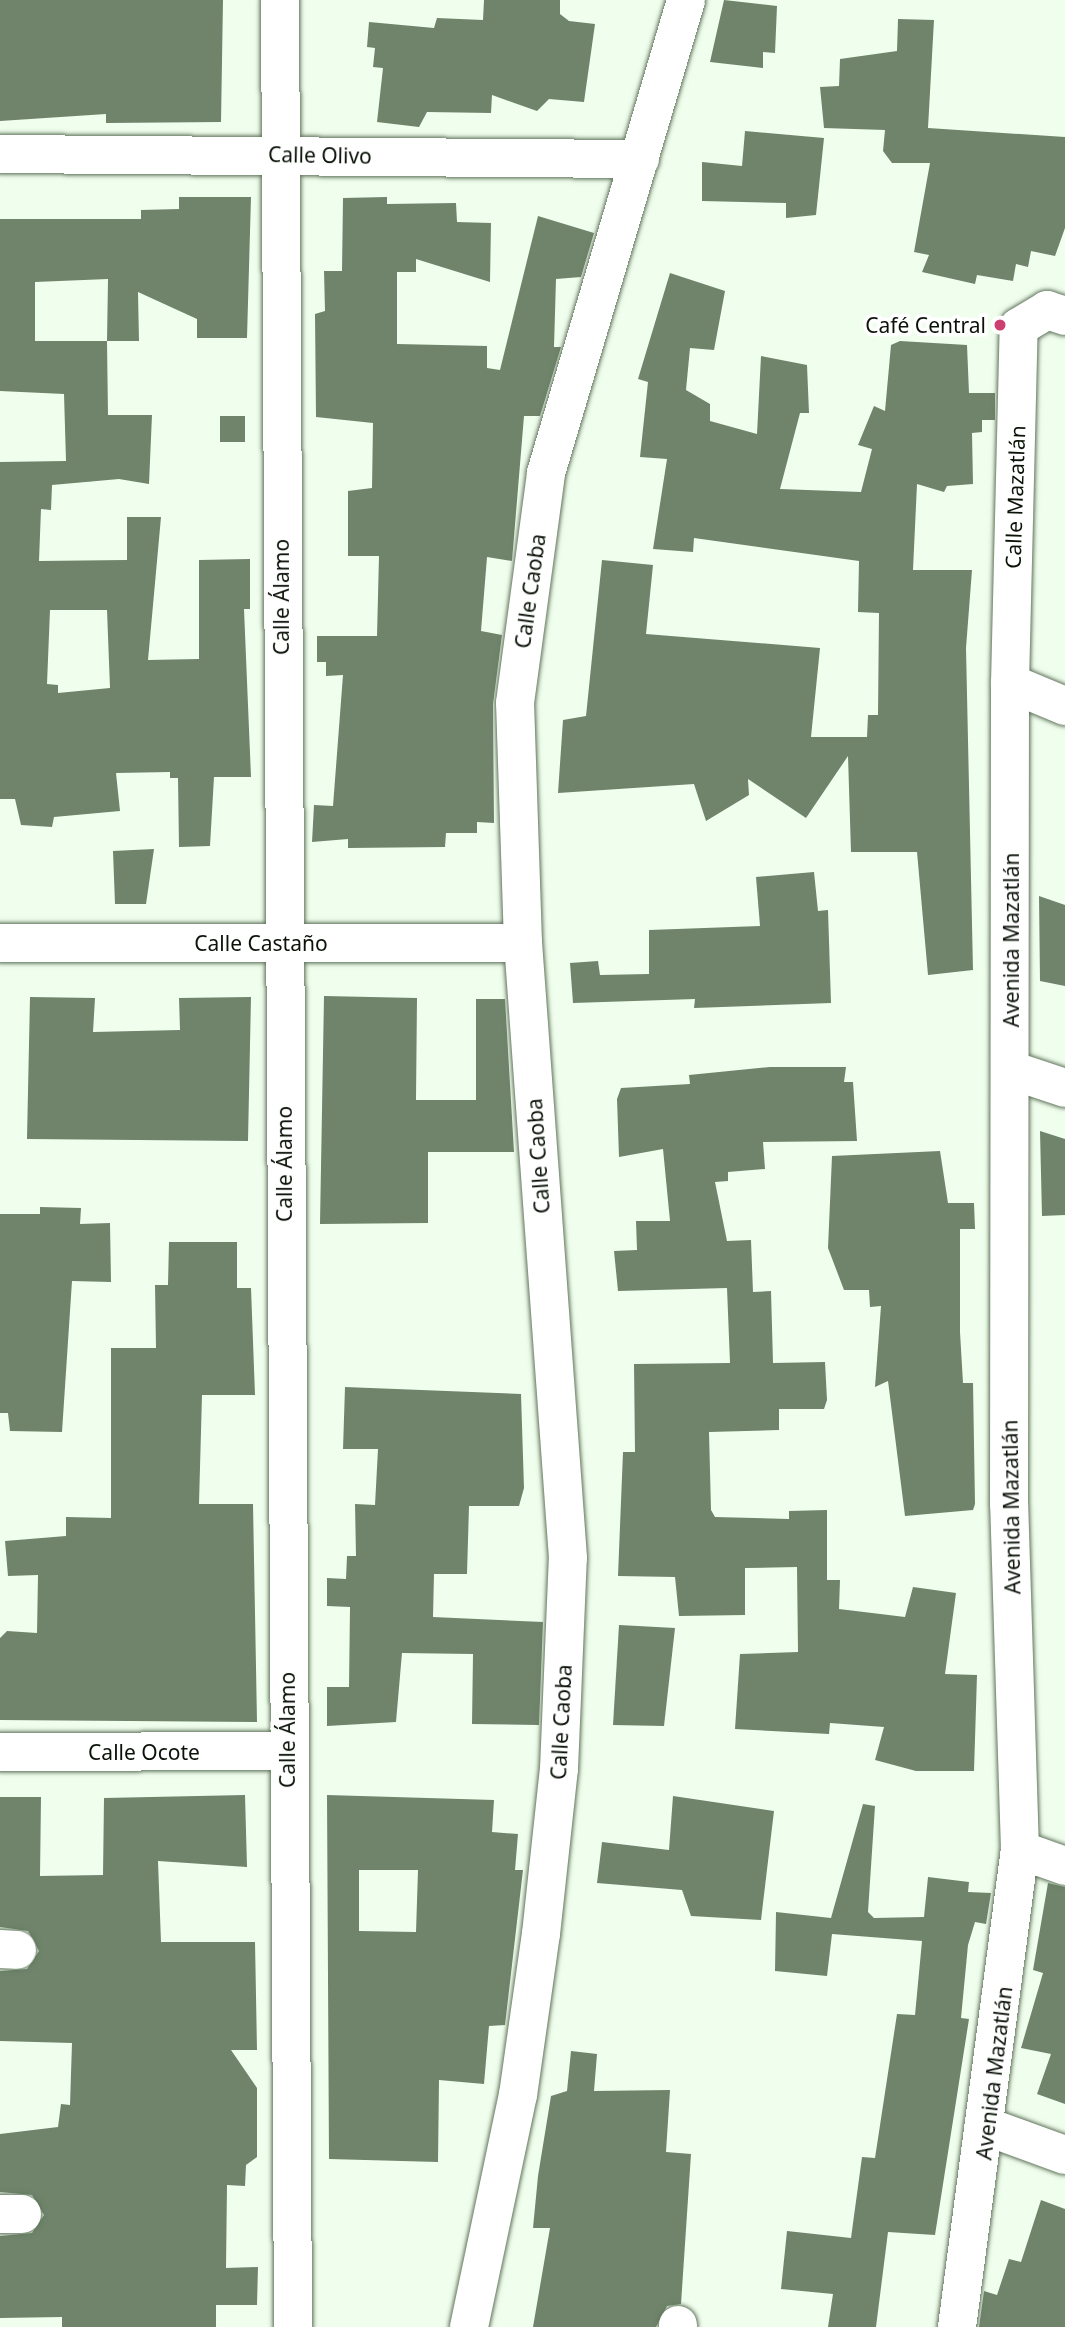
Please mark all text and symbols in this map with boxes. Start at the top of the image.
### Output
street label: Calle Olivo [268,141,372,169]
place label: Café Central [865,312,986,338]
marker: Café Central [992,317,1008,333]
street label: Calle Mazatlán [1000,425,1030,569]
street label: Calle Caoba [509,532,551,650]
street label: Calle Álamo [268,539,294,655]
street label: Avenida Mazatlán [998,853,1024,1027]
street label: Calle Castaño [194,930,328,956]
street label: Calle Caoba [521,1097,555,1215]
street label: Calle Álamo [271,1106,297,1222]
street label: Avenida Mazatlán [997,1419,1025,1595]
street label: Calle Caoba [545,1664,577,1780]
street label: Calle Álamo [274,1672,300,1788]
street label: Calle Ocote [88,1739,200,1765]
street label: Avenida Mazatlán [971,1985,1017,2161]

